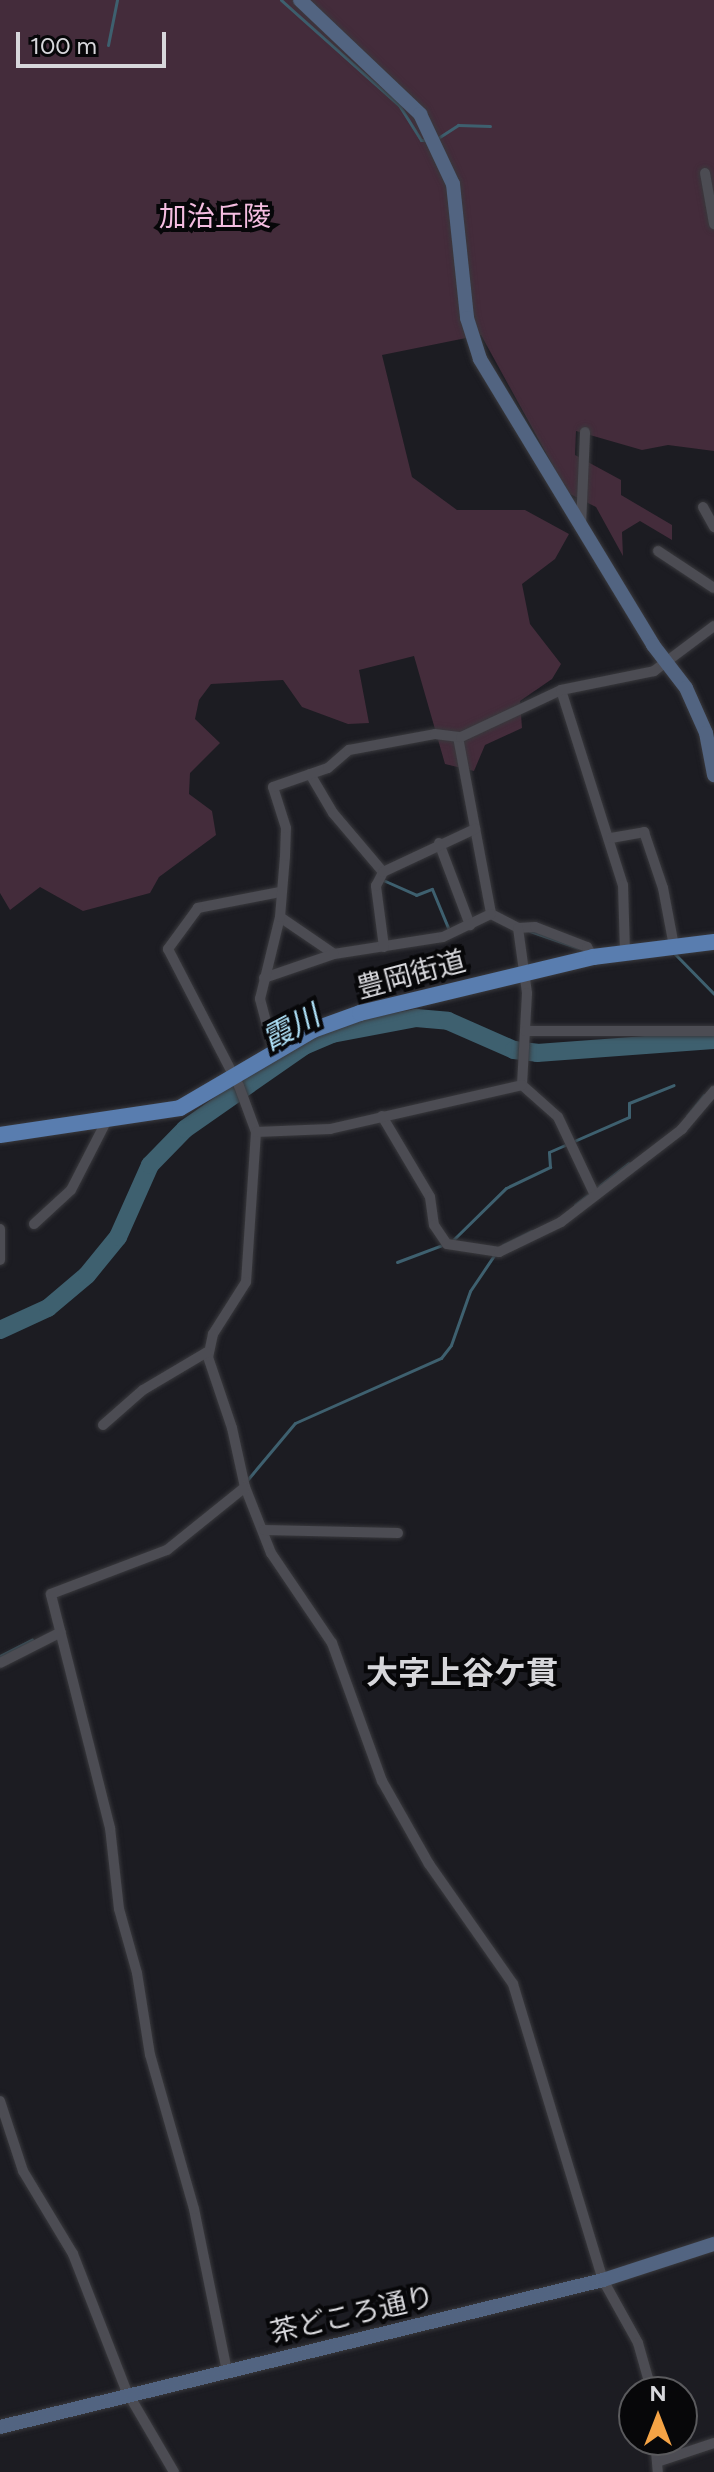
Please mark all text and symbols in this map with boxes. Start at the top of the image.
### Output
scale bar [20,16,170,66]
text: 100 m [30,31,97,60]
park label: 加治丘陵 [159,199,271,233]
street label: 豊岡街道 [353,943,469,1005]
water label: 霞川 [256,998,326,1058]
district label: 大字上谷ケ貫 [366,1654,558,1692]
street label: 茶どころ通り [266,2279,438,2349]
north arrow [618,2376,698,2456]
text: N [649,2380,667,2407]

